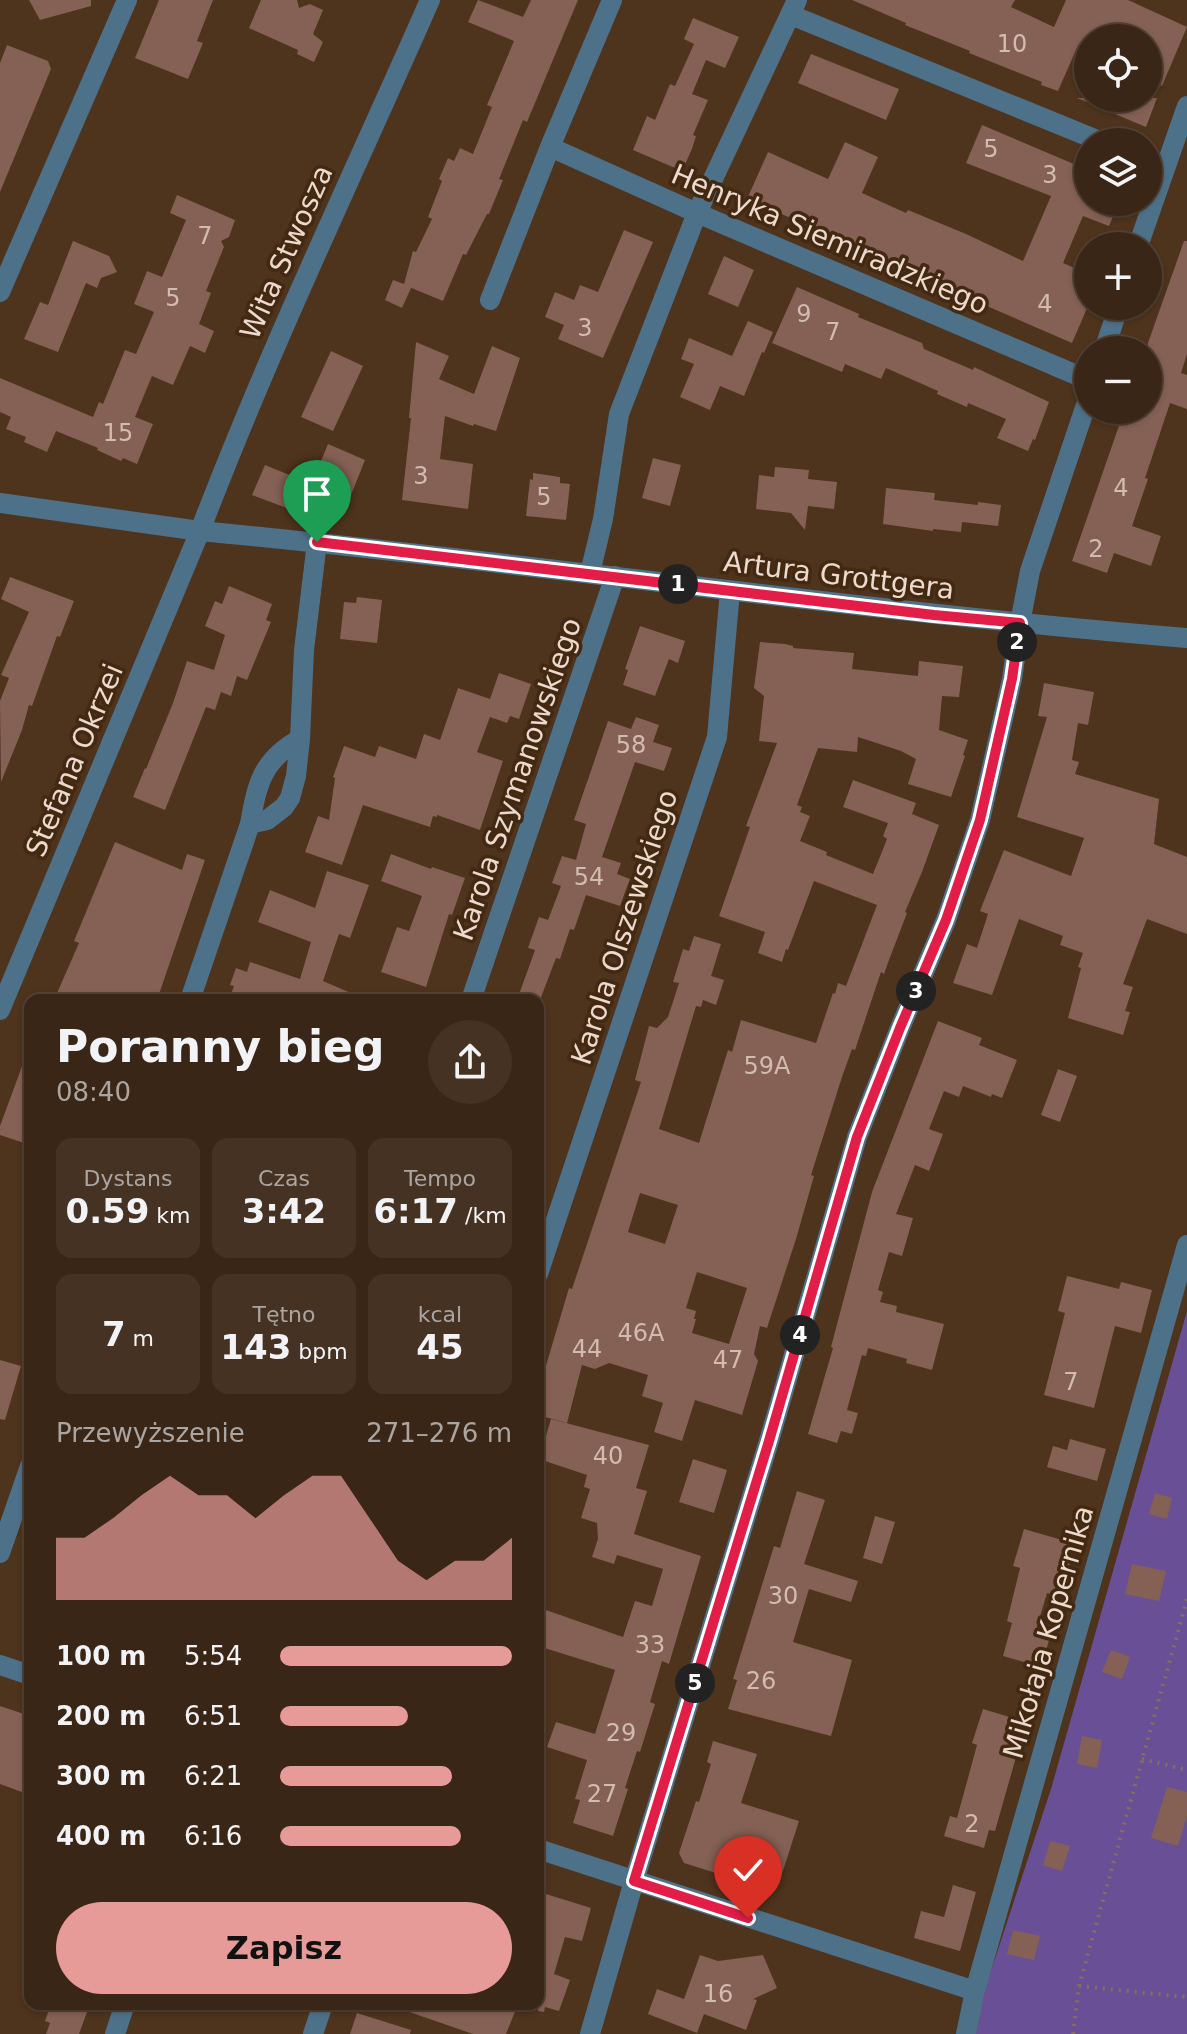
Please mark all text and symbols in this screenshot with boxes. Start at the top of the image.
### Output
map controls [1074,24,1162,424]
button: locate [1074,24,1162,112]
house number: 10 [997,30,1027,58]
button: layers [1074,128,1162,216]
house number: 5 [983,135,999,163]
street label: Henryka Siemiradzkiego [666,158,993,321]
street label: Wita Stwosza [233,160,340,344]
house number: 3 [1042,161,1058,189]
house number: 7 [197,222,213,250]
button: + [1074,232,1162,320]
house number: 5 [165,284,181,312]
house number: 4 [1037,290,1053,318]
house number: 9 [796,300,812,328]
house number: 3 [577,314,593,342]
house number: 7 [825,318,841,346]
button: − [1074,336,1162,424]
house number: 15 [103,419,133,447]
pin [283,460,351,542]
house number: 3 [413,462,429,490]
icon: arrive [295,472,339,516]
house number: 4 [1113,474,1129,502]
house number: 5 [536,483,552,511]
house number: 2 [1088,535,1104,563]
street label: Artura Grottgera [722,545,956,606]
pin: 1 [658,564,698,604]
text: 1 [670,571,686,596]
street label: Karola Szymanowskiego [447,614,588,945]
pin: 2 [997,622,1037,662]
text: 2 [1009,629,1025,654]
street label: Stefana Okrzei [19,659,130,862]
house number: 58 [616,731,646,759]
street label: Karola Olszewskiego [564,786,684,1069]
house number: 54 [574,863,604,891]
pin: 3 [896,971,936,1011]
text: 3 [908,978,924,1003]
button: share [428,1020,512,1104]
text: Poranny bieg [56,1021,384,1072]
house number: 59A [744,1052,791,1080]
text: 08:40 [56,1077,131,1107]
text: Dystans [84,1166,172,1191]
text: Czas [258,1166,310,1191]
text: Tempo [404,1166,476,1191]
text: 0.59 [65,1191,149,1231]
text: 3:42 [242,1191,326,1231]
text: 6:17 [373,1191,458,1231]
text: km [149,1203,191,1228]
text: /km [458,1203,507,1228]
text: Tętno [252,1302,316,1327]
text: kcal [418,1302,462,1327]
text: 7 [102,1314,126,1354]
pin: 4 [780,1315,820,1355]
house number: 46A [618,1319,665,1347]
text: 4 [792,1322,808,1347]
text: m [126,1326,154,1351]
text: 143 [220,1327,291,1367]
text: 45 [416,1327,464,1367]
house number: 44 [572,1335,602,1363]
text: bpm [291,1339,348,1364]
house number: 47 [713,1346,743,1374]
house number: 7 [1063,1368,1079,1396]
text: Przewyższenie [56,1418,245,1448]
text: 271–276 m [366,1418,512,1448]
house number: 40 [593,1442,623,1470]
street label: Mikołaja Kopernika [997,1502,1100,1762]
house number: 30 [768,1582,798,1610]
house number: 33 [635,1631,665,1659]
text: 100 m [56,1641,146,1671]
text: 5:54 [184,1641,242,1671]
pin: 5 [675,1663,715,1703]
house number: 26 [746,1667,776,1695]
text: 5 [687,1670,703,1695]
text: 200 m [56,1701,146,1731]
text: 6:51 [184,1701,242,1731]
house number: 29 [606,1719,636,1747]
text: 300 m [56,1761,146,1791]
text: 6:21 [184,1761,242,1791]
house number: 27 [587,1780,617,1808]
house number: 2 [964,1810,980,1838]
text: 400 m [56,1821,146,1851]
text: 6:16 [184,1821,242,1851]
pin [714,1836,782,1918]
icon: check [726,1848,770,1892]
button: Zapisz [56,1902,512,1994]
house number: 16 [703,1980,733,2008]

